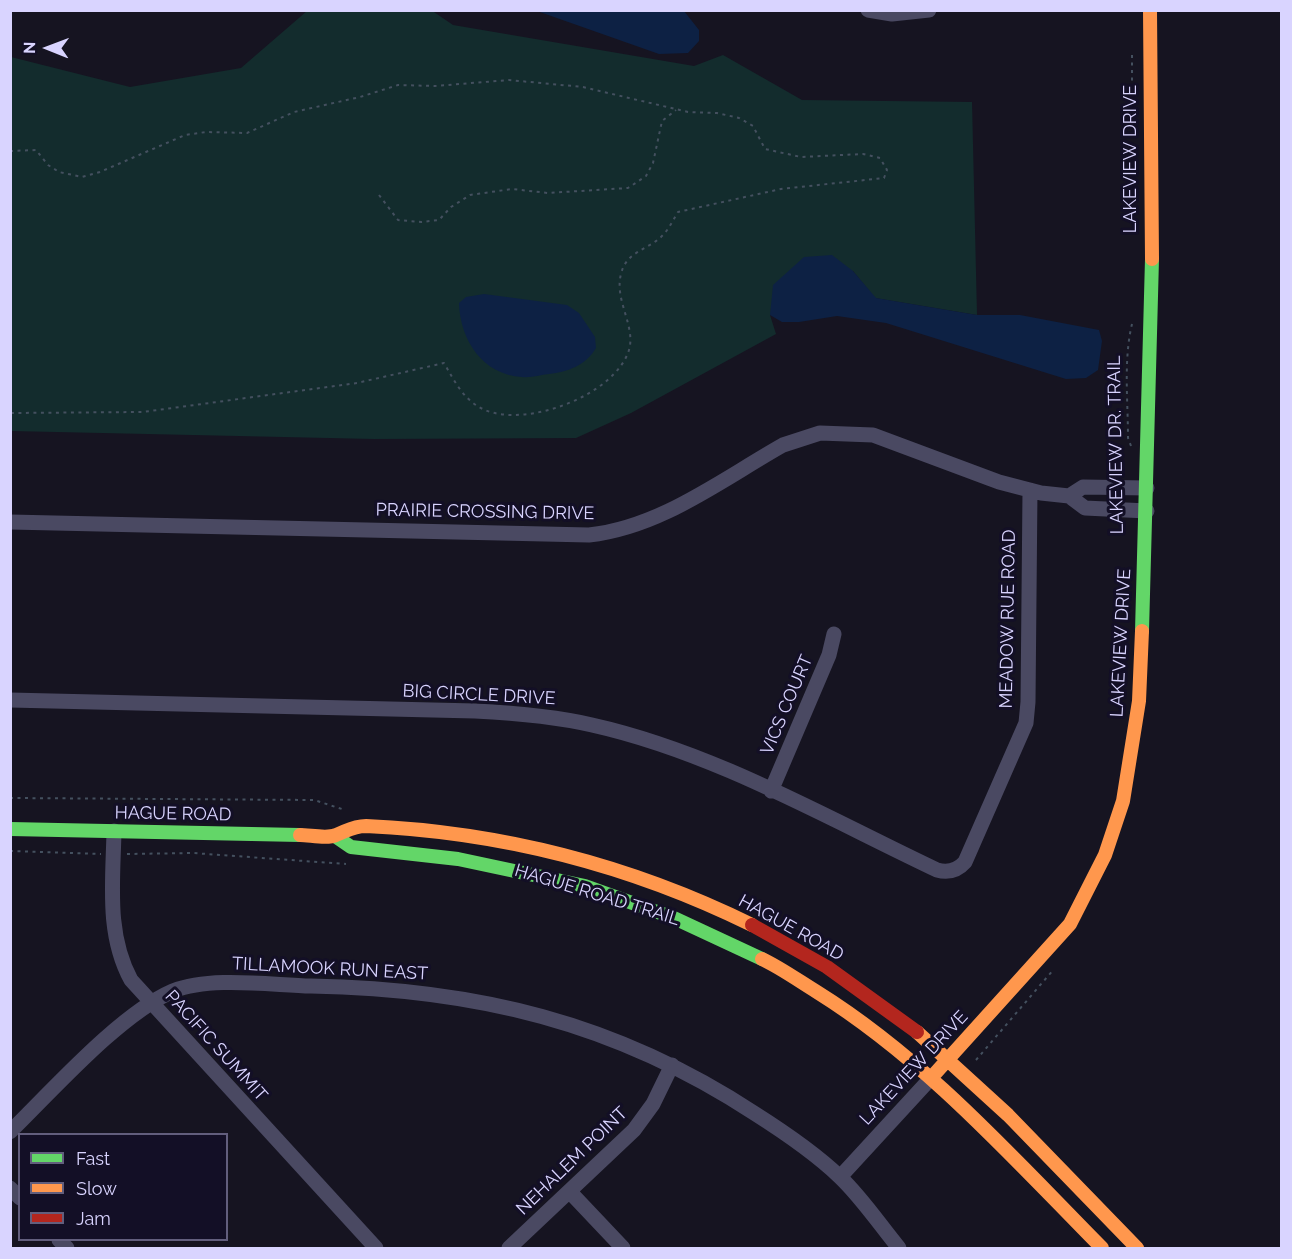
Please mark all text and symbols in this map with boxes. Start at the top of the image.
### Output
north arrow [18,18,78,78]
text: N [20,41,39,54]
street label: LAKEVIEW DRIVE [1120,85,1142,233]
street label: LAKEVIEW DR. TRAIL [1104,355,1128,535]
street label: PRAIRIE CROSSING DRIVE [375,499,595,525]
street label: MEADOW RUE ROAD [996,529,1020,709]
street label: LAKEVIEW DRIVE [1106,568,1136,718]
street label: VICS COURT [756,652,818,758]
street label: BIG CIRCLE DRIVE [402,680,556,710]
street label: HAGUE ROAD [114,802,232,826]
street label: HAGUE ROAD TRAIL [512,860,682,930]
street label: HAGUE ROAD [735,890,847,966]
street label: TILLAMOOK RUN EAST [231,953,429,985]
street label: PACIFIC SUMMIT [160,986,272,1106]
street label: LAKEVIEW DRIVE [855,1006,973,1130]
street label: NEHALEM POINT [512,1102,632,1220]
legend [18,1133,228,1241]
text: Fast [76,1148,110,1169]
text: Slow [76,1178,117,1199]
text: Jam [76,1208,111,1229]

